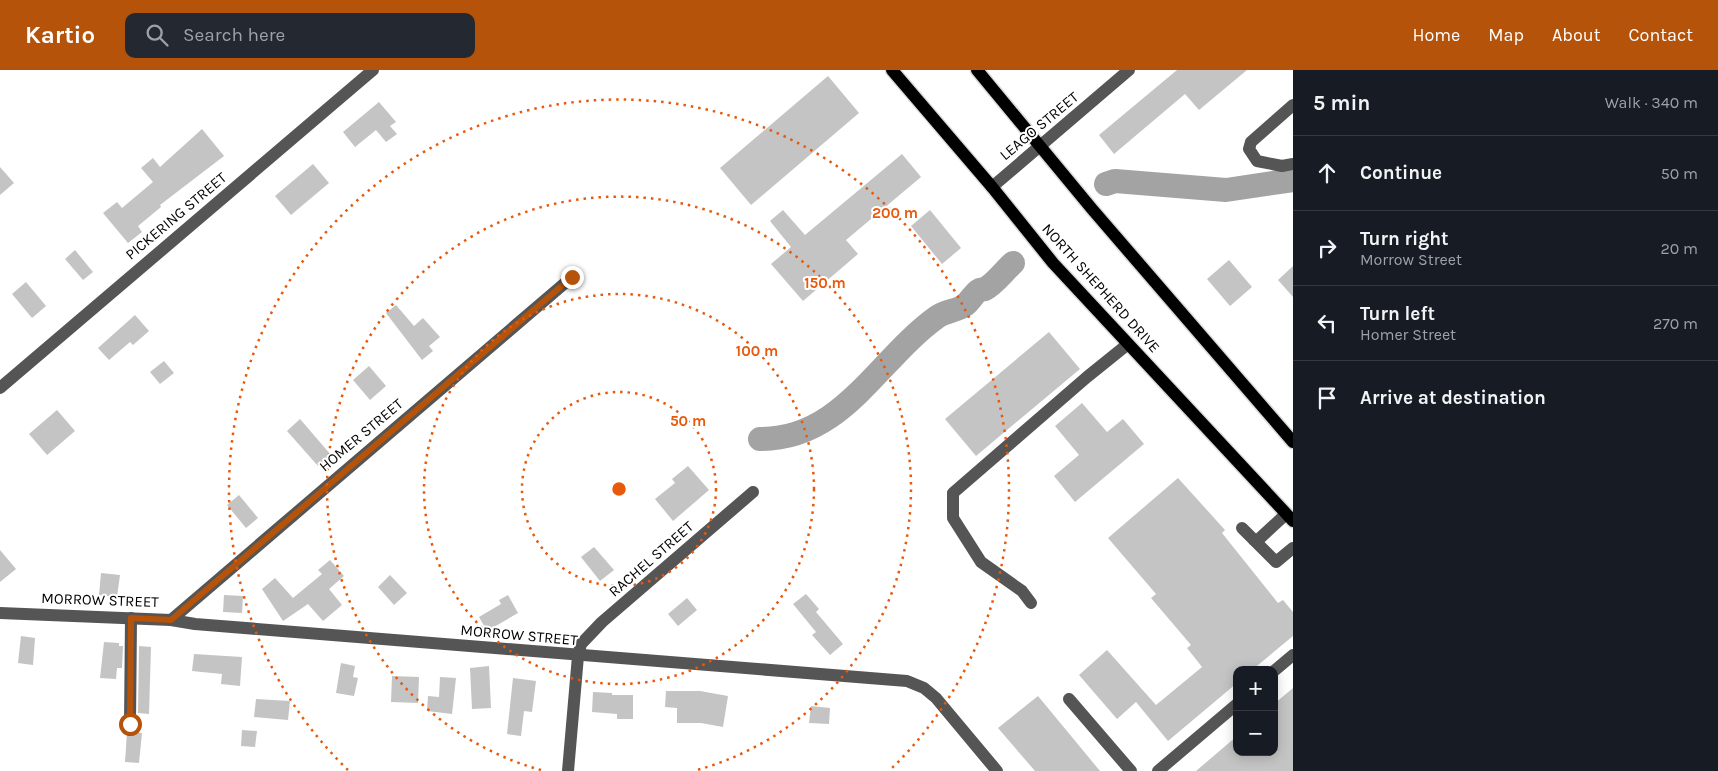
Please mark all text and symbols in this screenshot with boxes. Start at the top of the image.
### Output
search box [125,13,475,58]
text: Kartio [25,21,95,49]
icon: search [143,21,171,49]
text: Search here [183,24,285,46]
text: Home [1412,24,1460,46]
text: Map [1488,24,1524,46]
text: About [1552,24,1601,46]
text: Contact [1629,24,1693,46]
street label: LEAGO STREET [996,88,1082,164]
text: 5 min [1313,91,1370,115]
text: Walk · 340 m [1605,93,1698,112]
icon: ahead [1313,159,1341,187]
text: Continue [1360,162,1442,184]
text: 50 m [1661,164,1698,183]
street label: PICKERING STREET [122,168,231,263]
text: 200 m [872,204,918,222]
street label: NORTH SHEPHERD DRIVE [1038,220,1164,356]
text: Turn right [1360,228,1449,250]
icon: right [1313,234,1341,262]
text: 20 m [1660,239,1698,258]
text: Morrow Street [1360,250,1462,269]
route end [561,266,584,289]
text: 150 m [804,274,846,292]
text: Turn left [1360,303,1435,325]
icon: left [1313,309,1341,337]
text: 270 m [1653,314,1698,333]
text: Homer Street [1360,325,1456,344]
text: 100 m [736,342,778,360]
icon: arrive [1313,384,1341,412]
text: Arrive at destination [1360,387,1546,409]
street label: HOMER STREET [315,394,407,475]
text: 50 m [670,412,706,430]
centre of rings [610,480,628,498]
street label: RACHEL STREET [605,517,697,601]
street label: MORROW STREET [41,589,160,611]
street label: MORROW STREET [460,621,579,649]
map controls [1233,666,1278,756]
button: + [1233,666,1278,711]
button: − [1233,711,1278,756]
route start [119,713,142,736]

